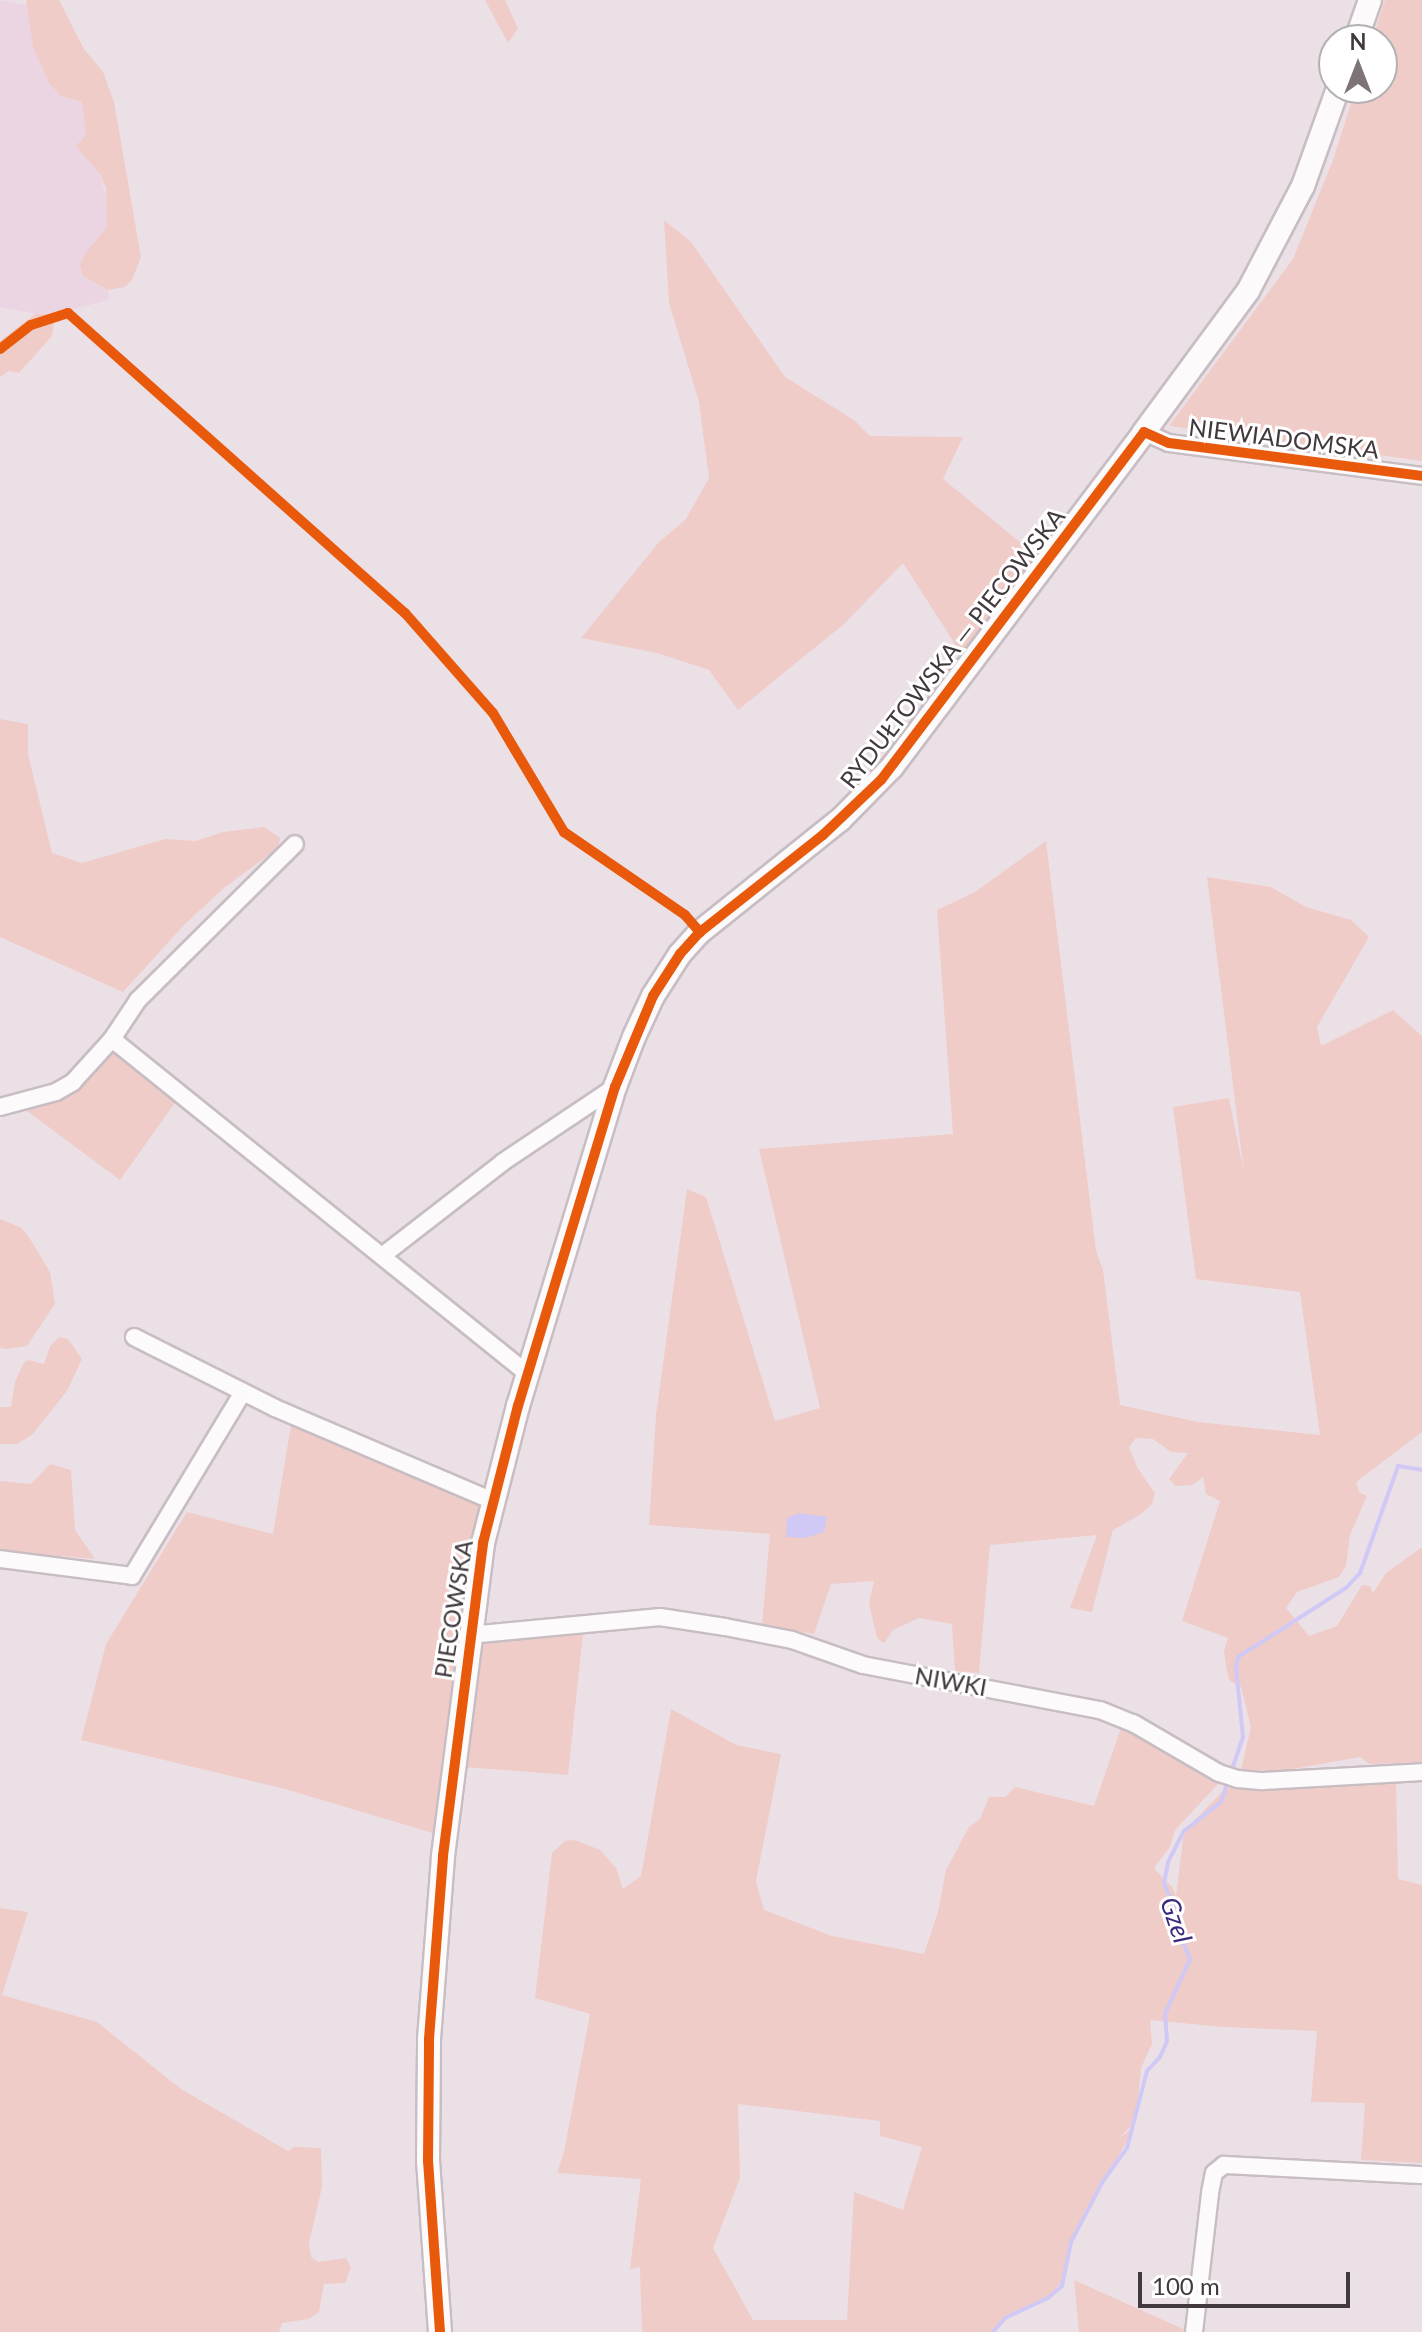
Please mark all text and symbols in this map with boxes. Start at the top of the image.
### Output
north arrow [1318,24,1398,104]
text: N [1350,28,1366,55]
street label: NIEWIADOMSKA [1187,412,1381,464]
street label: RYDUŁTOWSKA — PIECOWSKA [833,502,1071,794]
street label: PIECOWSKA [428,1538,478,1680]
street label: NIWKI [913,1661,989,1701]
water label: Gzel [1154,1893,1198,1947]
scale bar [1142,2256,1354,2306]
text: 100 m [1152,2271,1220,2300]

